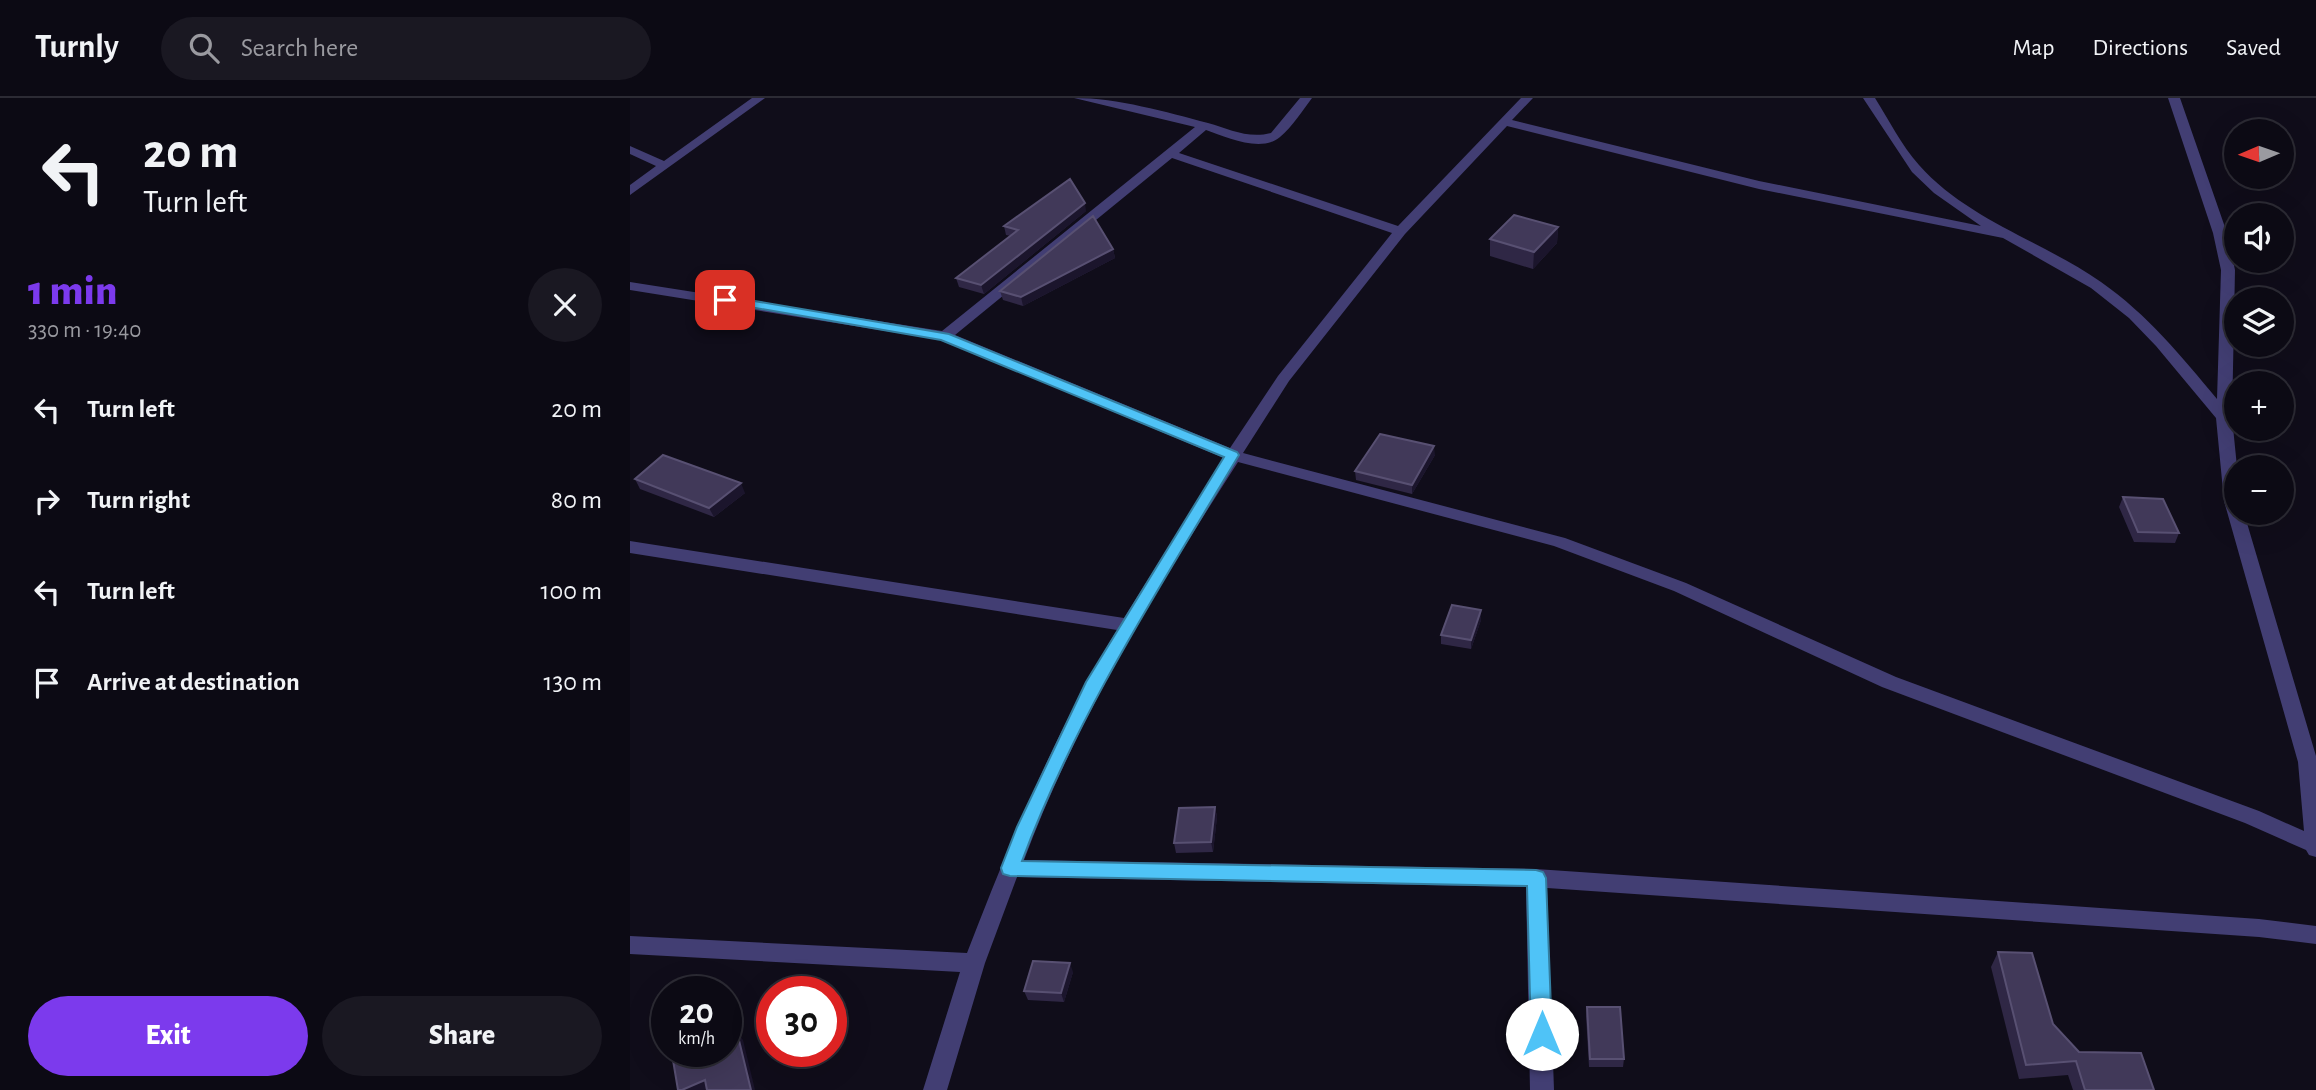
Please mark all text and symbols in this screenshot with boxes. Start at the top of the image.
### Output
search box [161,17,651,80]
icon: search [185,29,223,67]
text: Turnly [35,31,119,64]
text: Search here [241,35,358,61]
text: Map [2012,36,2054,60]
text: Directions [2092,36,2188,60]
text: Saved [2226,36,2281,60]
north arrow [2224,119,2294,189]
map controls [2224,119,2294,525]
icon: left [28,126,119,217]
text: 20 m [143,128,239,177]
text: Turn left [143,186,247,218]
button: sound [2224,203,2294,273]
button: close [528,268,602,342]
text: 1 min [28,270,117,312]
pin [695,270,755,330]
icon: arrive [706,281,744,319]
button: layers [2224,287,2294,357]
text: 330 m · 19:40 [28,319,141,342]
button: + [2224,371,2294,441]
icon: left [28,391,66,429]
text: Turn left [87,396,175,422]
text: 20 m [551,396,602,422]
button: − [2224,455,2294,525]
icon: right [28,482,66,520]
text: Turn right [87,487,190,513]
text: 80 m [551,487,602,513]
icon: left [28,573,66,611]
text: Turn left [87,578,175,604]
text: 100 m [541,578,602,604]
icon: arrive [28,664,66,702]
text: Arrive at destination [87,669,300,695]
text: 130 m [544,669,602,695]
speed limit sign: 30 [756,976,847,1067]
text: 20 [679,995,714,1030]
button: Exit [28,996,308,1076]
button: Share [322,996,602,1076]
position arrow [1505,997,1579,1071]
text: km/h [678,1030,715,1048]

